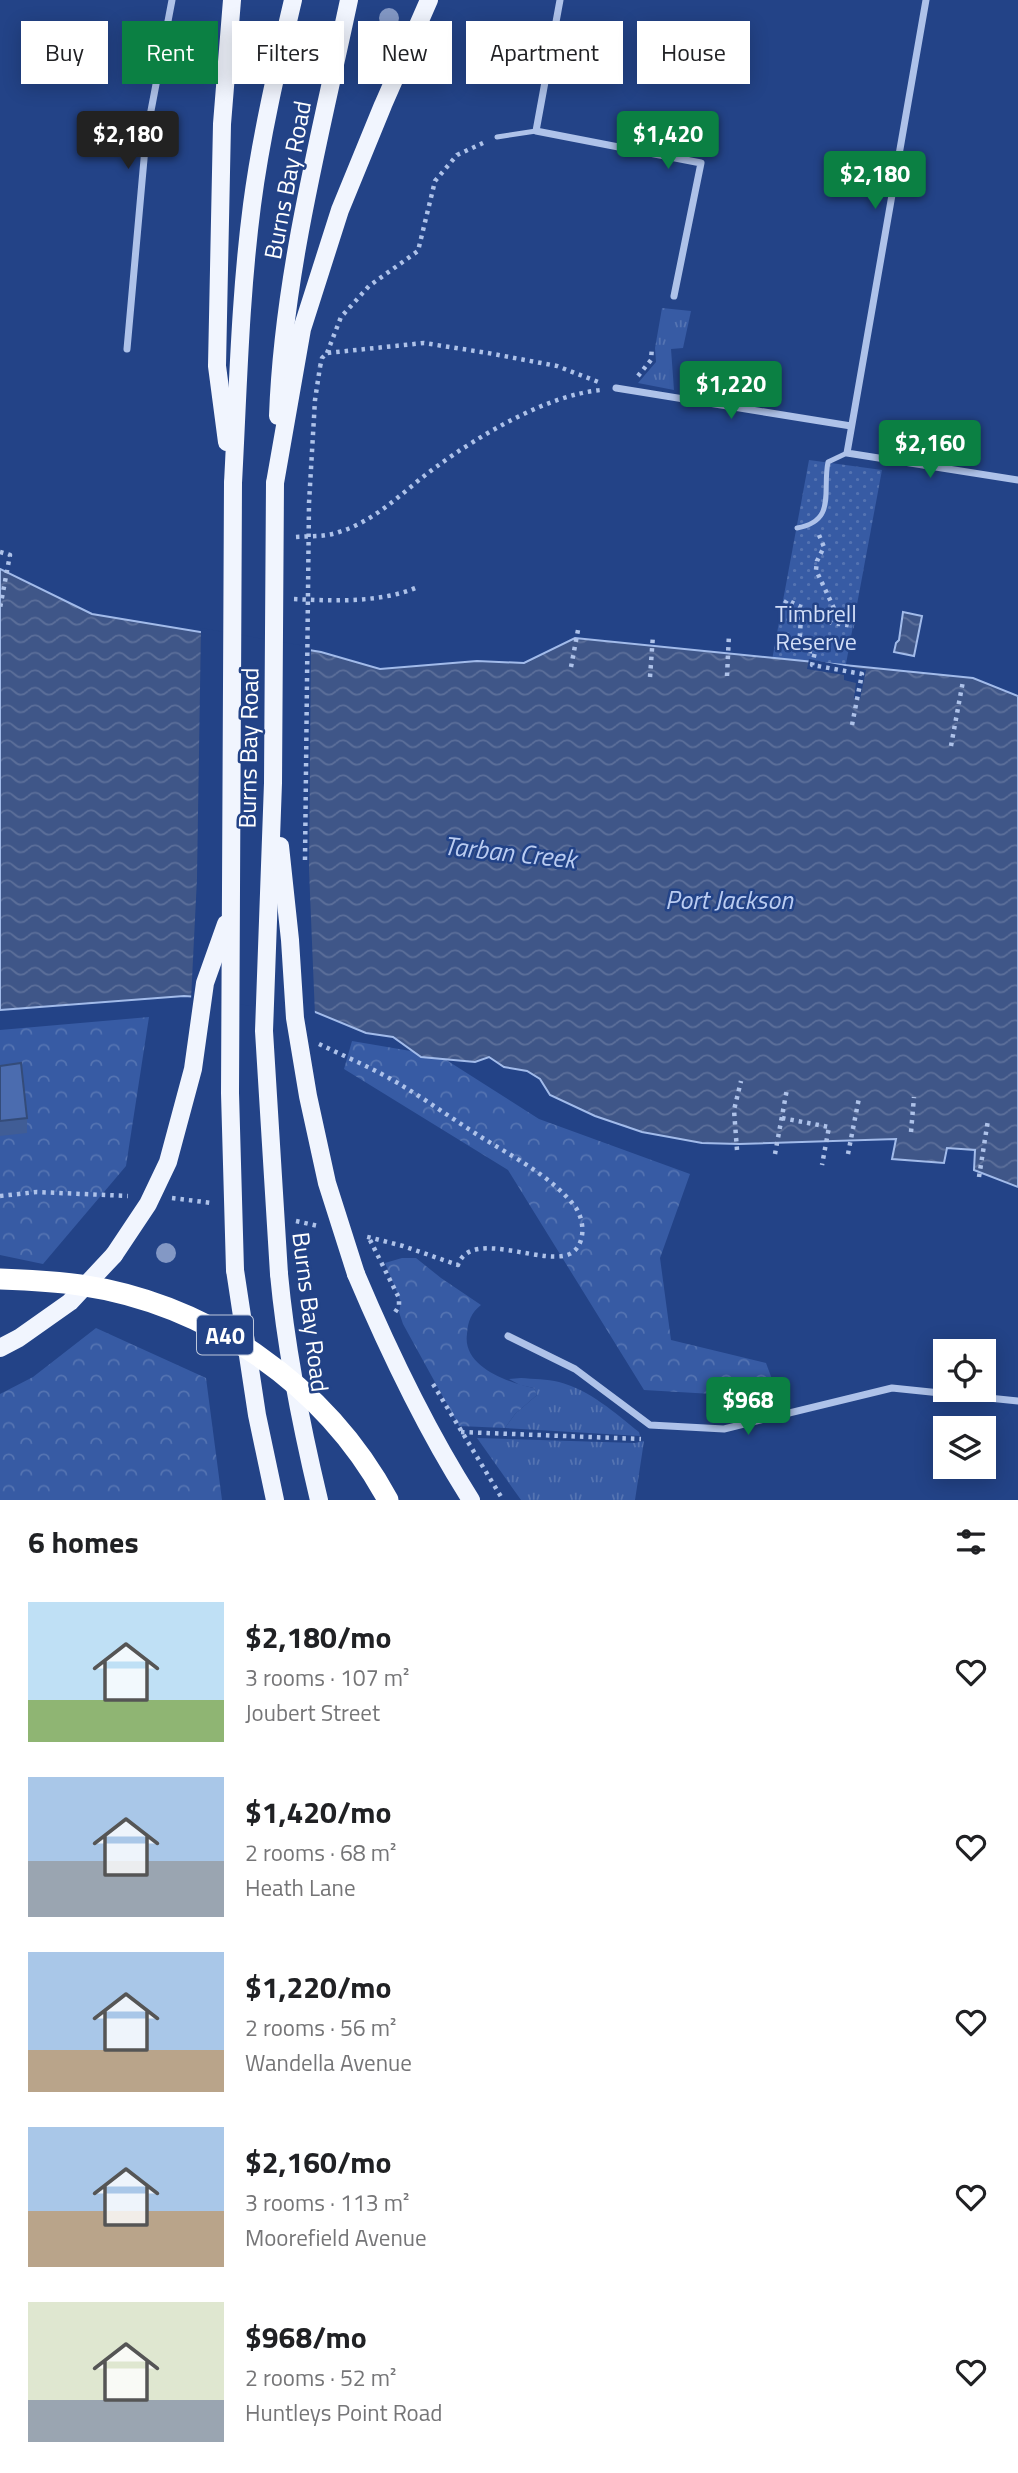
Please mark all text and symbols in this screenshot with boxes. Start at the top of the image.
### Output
chip: Buy [21,21,108,84]
chip: Rent [122,21,218,84]
chip: Filters [232,21,344,84]
chip: New [358,21,452,84]
chip: Apartment [466,21,623,84]
chip: House [637,21,750,84]
street label: Burns Bay Road [254,98,320,262]
pin: $2,180 [71,111,185,171]
pin: $1,420 [611,111,725,171]
text: $2,180 [93,116,163,151]
text: $1,420 [633,116,703,151]
pin: $2,180 [818,152,932,211]
text: $2,180 [840,156,910,191]
pin: $1,220 [674,362,788,421]
text: $1,220 [696,366,766,401]
pin: $2,160 [873,420,987,480]
text: $2,160 [895,425,965,460]
park label: Timbrell Reserve [775,595,857,659]
street label: Burns Bay Road [229,667,267,829]
water label: Tarban Creek [442,826,581,879]
water label: Port Jackson [665,880,794,919]
street label: Burns Bay Road [283,1230,339,1394]
road number: A40 [197,1316,253,1354]
map controls [933,1339,996,1479]
button: locate [933,1339,996,1402]
pin: $968 [707,1378,789,1437]
text: $968 [722,1382,774,1417]
button: layers [933,1416,996,1479]
text: 6 homes [28,1519,139,1565]
icon: filters [952,1523,990,1561]
text: $2,180/mo [245,1614,391,1660]
icon: home [84,1630,168,1714]
icon: heart [952,1653,990,1691]
text: 3 rooms · 107 m² [245,1660,409,1695]
text: Joubert Street [245,1695,380,1730]
text: $1,420/mo [245,1789,391,1835]
icon: home [84,1805,168,1889]
icon: heart [952,1828,990,1866]
text: 2 rooms · 68 m² [245,1835,396,1870]
text: Heath Lane [245,1870,356,1905]
text: $1,220/mo [245,1964,391,2010]
icon: home [84,1980,168,2064]
icon: heart [952,2003,990,2041]
text: 2 rooms · 56 m² [245,2010,396,2045]
text: Wandella Avenue [245,2045,412,2080]
text: $2,160/mo [245,2139,391,2185]
icon: home [84,2155,168,2239]
icon: heart [952,2178,990,2216]
text: 3 rooms · 113 m² [245,2185,409,2220]
text: Moorefield Avenue [245,2220,427,2255]
text: $968/mo [245,2314,367,2360]
icon: home [84,2330,168,2414]
icon: heart [952,2353,990,2391]
text: 2 rooms · 52 m² [245,2360,396,2395]
text: Huntleys Point Road [245,2395,442,2430]

